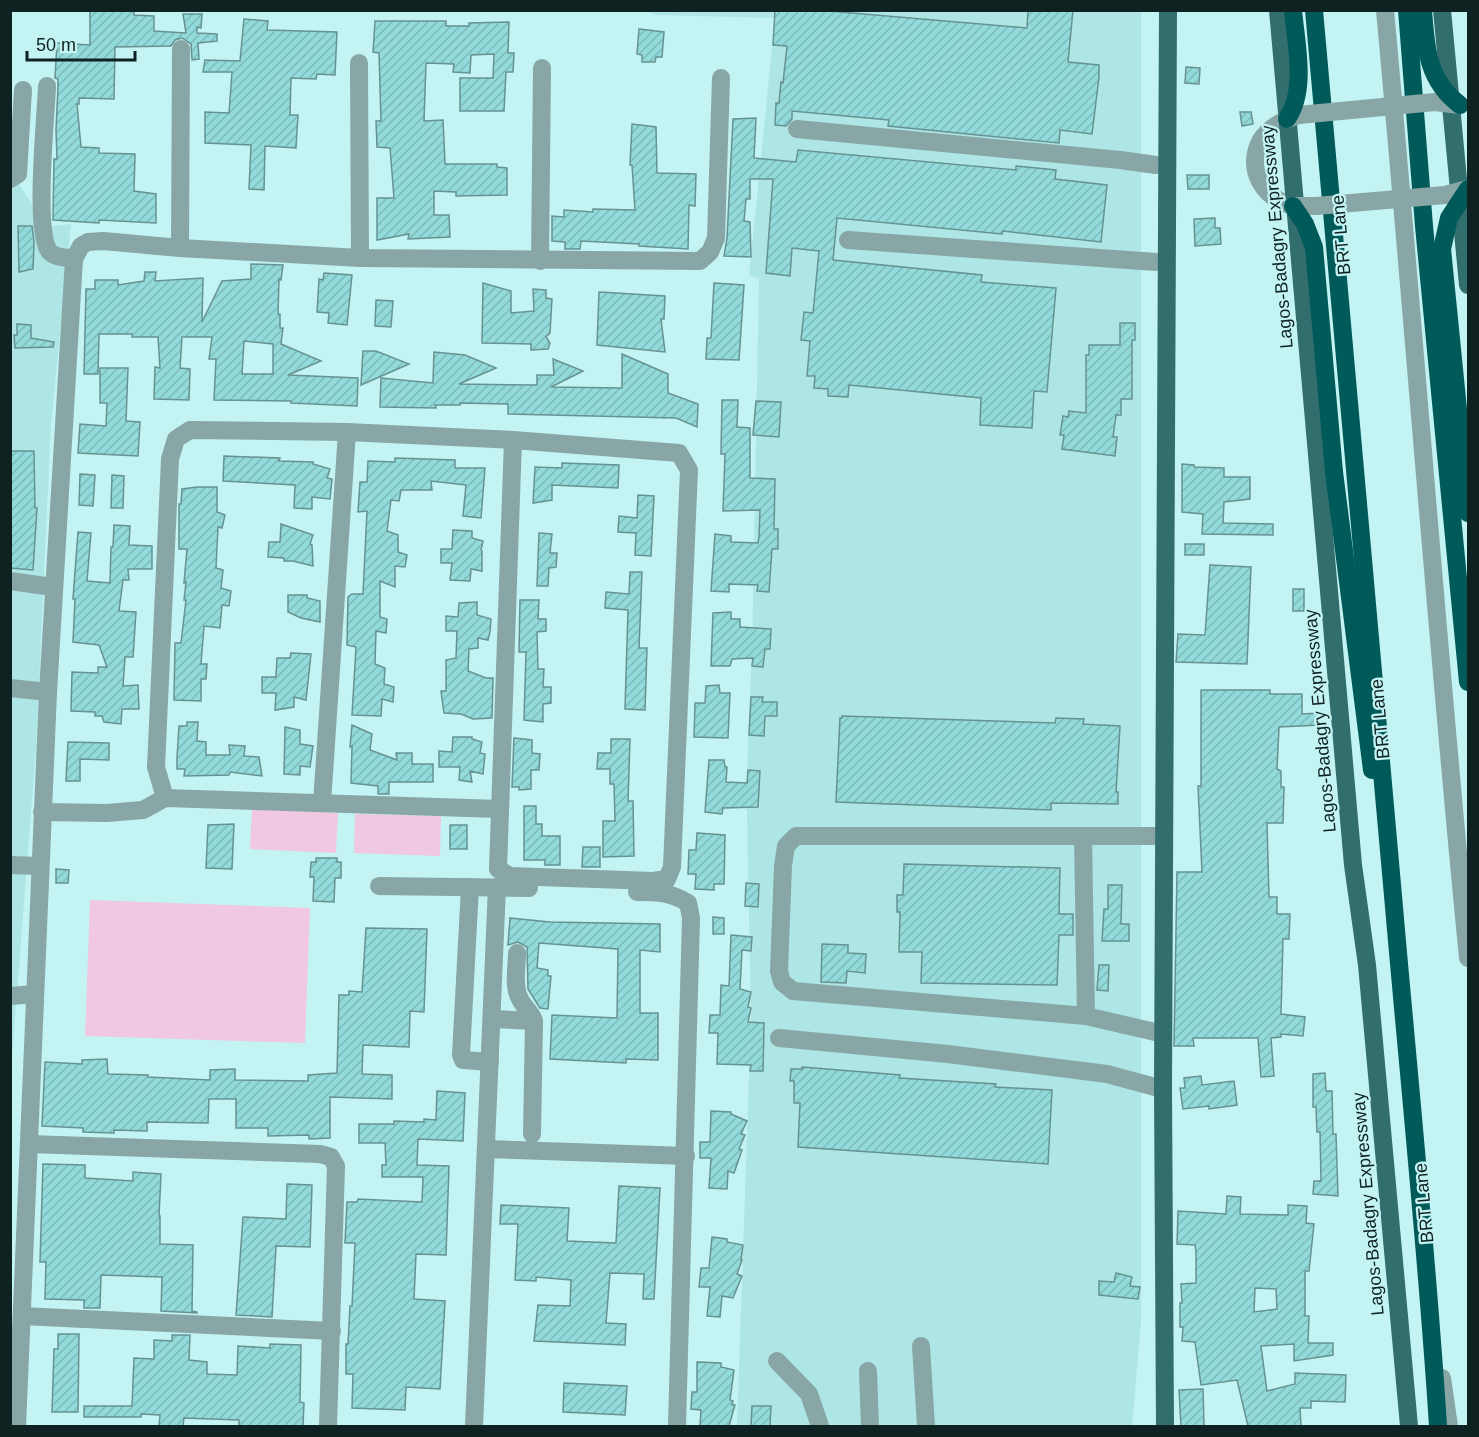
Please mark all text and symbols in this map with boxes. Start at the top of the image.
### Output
scale bar [27,24,135,62]
text: 50 m [36,35,76,55]
street label: Lagos-Badagry Expressway [1257,124,1297,350]
street label: BRT Lane [1328,194,1354,276]
street label: Lagos-Badagry Expressway [1300,608,1340,834]
street label: BRT Lane [1367,678,1393,760]
street label: Lagos-Badagry Expressway [1348,1091,1388,1317]
street label: BRT Lane [1411,1162,1437,1244]

